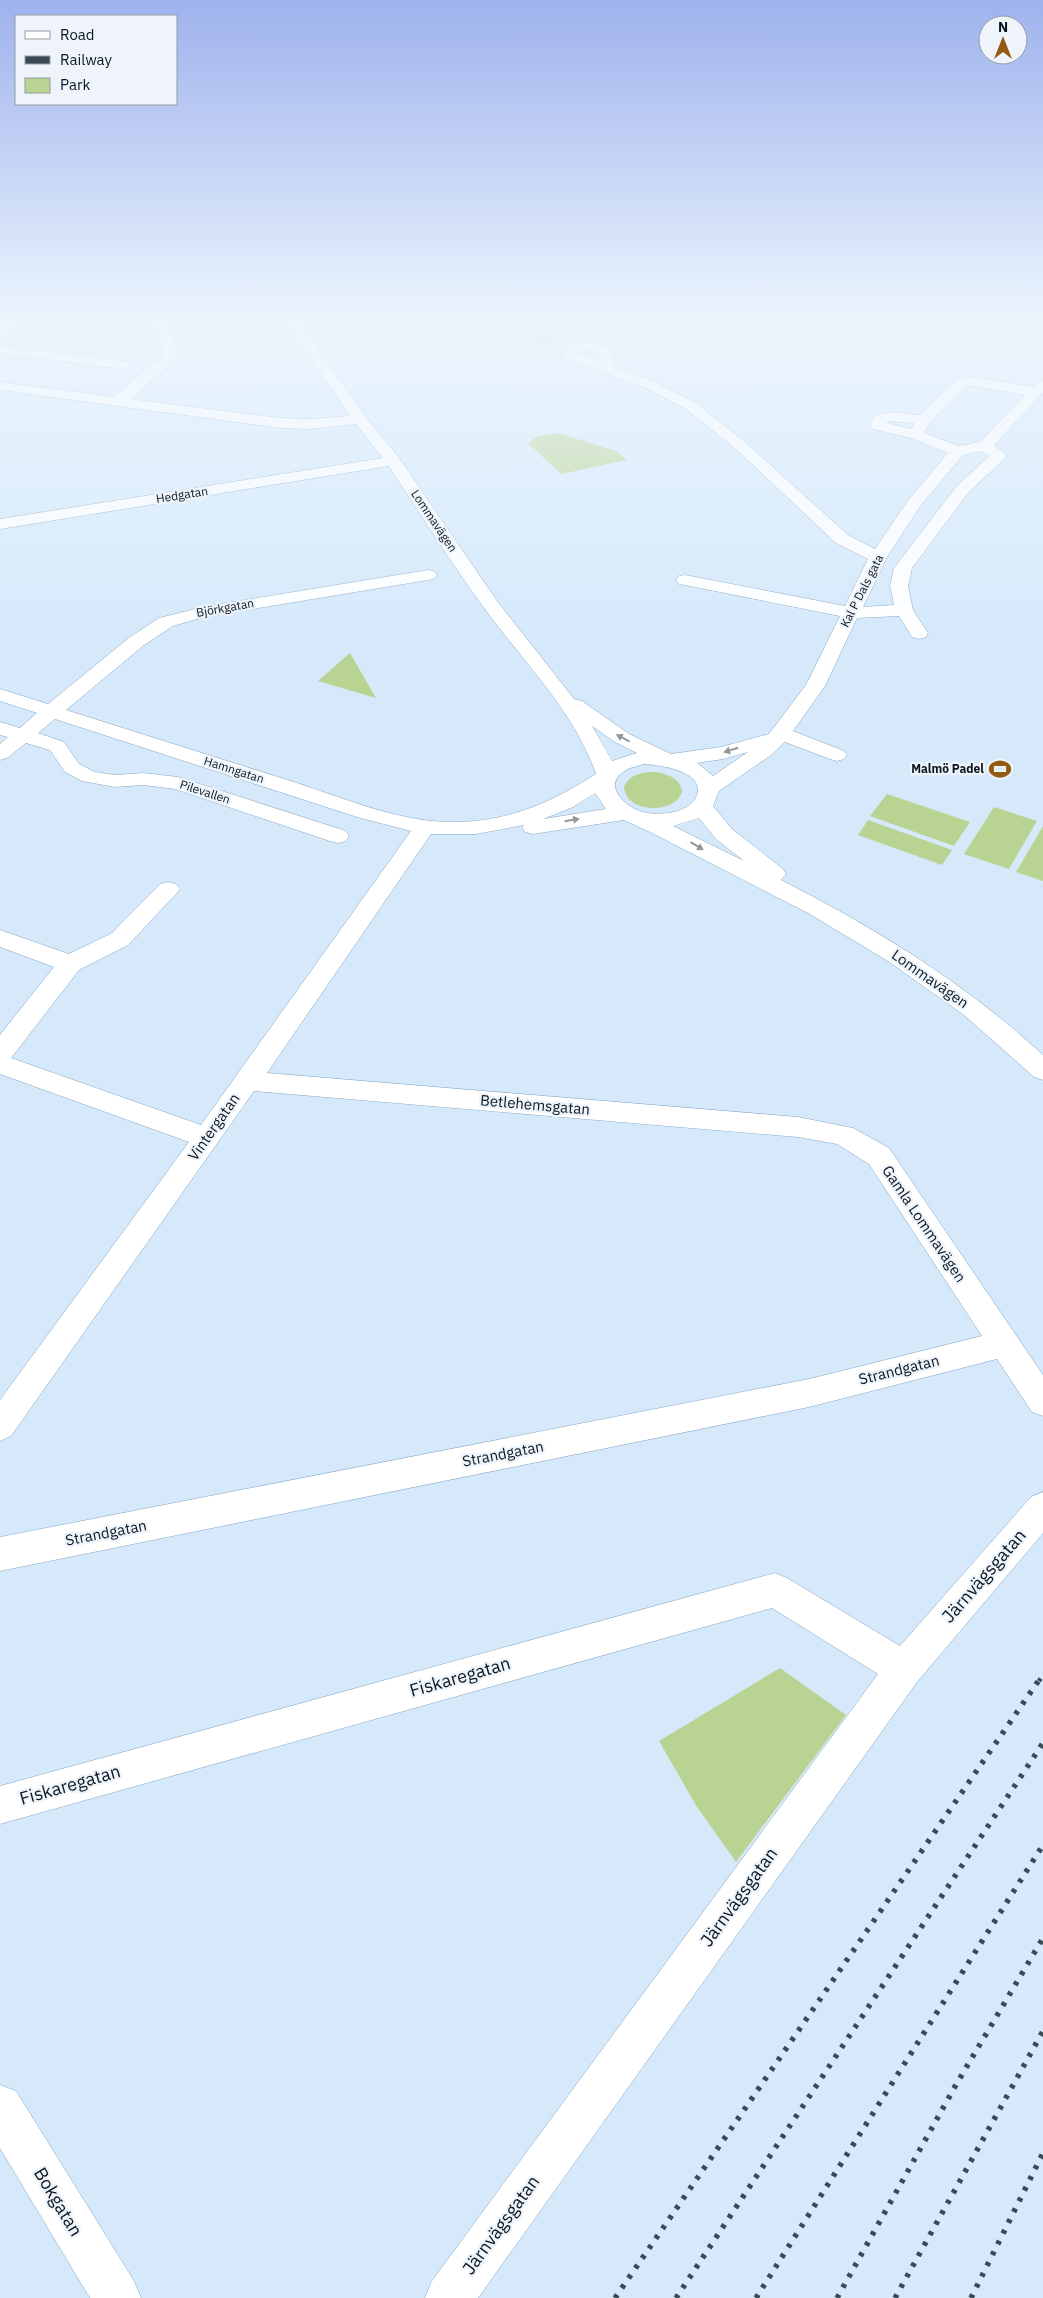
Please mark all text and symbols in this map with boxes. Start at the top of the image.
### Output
legend [15,15,178,105]
north arrow [978,15,1028,65]
text: N [998,18,1008,36]
text: Road [60,25,95,44]
text: Railway [60,50,113,69]
text: Park [60,75,90,94]
street label: Hedgatan [155,483,209,506]
street label: Lommavägen [408,487,461,555]
street label: Kal P Dals gata [837,551,887,630]
street label: Björkgatan [195,595,255,620]
one-way arrow [615,734,630,742]
one-way arrow [723,747,738,755]
street label: Hamngatan [202,753,266,786]
sports icon: Malmö Padel [987,756,1013,782]
place label: Malmö Padel [911,761,984,776]
street label: Pilevallen [178,776,232,807]
one-way arrow [565,816,581,824]
one-way arrow [691,842,704,851]
street label: Lommavägen [888,945,972,1012]
street label: Vintergatan [184,1089,244,1164]
street label: Betlehemsgatan [479,1090,591,1119]
street label: Gamla Lommavägen [878,1162,971,1286]
street label: Strandgatan [857,1350,941,1389]
street label: Strandgatan [461,1436,545,1471]
street label: Strandgatan [64,1515,148,1550]
street label: Järnvägsgatan [937,1524,1031,1627]
street label: Fiskaregatan [407,1651,513,1702]
street label: Fiskaregatan [17,1759,123,1810]
street label: Järnvägsgatan [695,1843,782,1951]
street label: Bokgatan [29,2163,88,2240]
street label: Järnvägsgatan [457,2171,544,2279]

